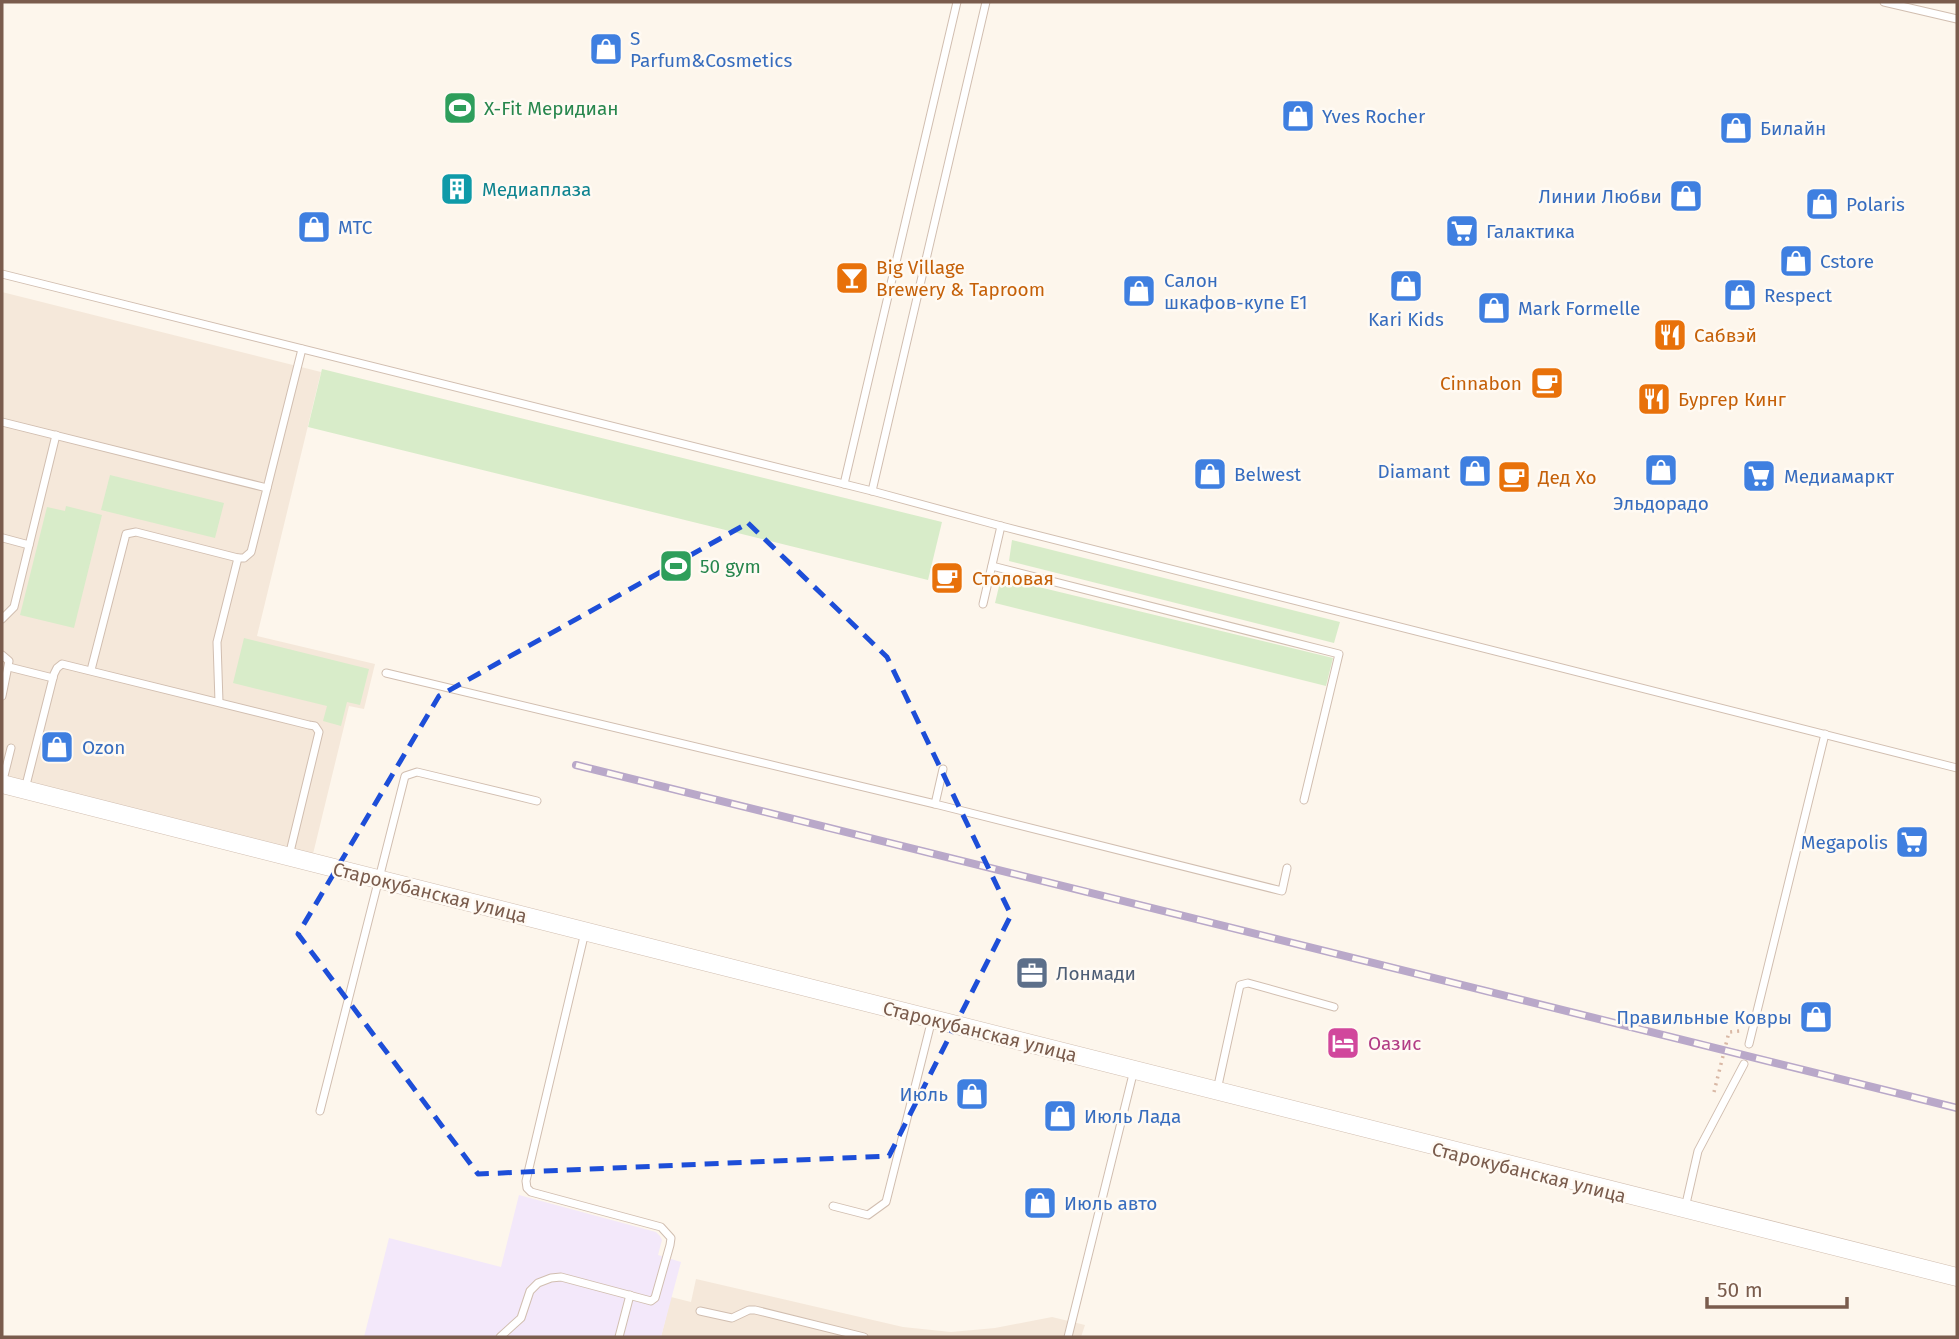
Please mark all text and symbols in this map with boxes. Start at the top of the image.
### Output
place label: S Parfum&Cosmetics [630,27,792,72]
shop icon: S Parfum&Cosmetics [587,30,625,68]
sports icon: X-Fit Меридиан [441,89,479,127]
place label: X-Fit Меридиан [484,97,619,120]
shop icon: Yves Rocher [1279,97,1317,135]
place label: Yves Rocher [1322,105,1426,128]
shop icon: Билайн [1717,109,1755,147]
place label: Билайн [1760,117,1826,140]
building icon: Медиаплаза [438,170,476,208]
shop icon: Линии Любви [1667,177,1705,215]
place label: Медиаплаза [482,178,591,201]
place label: Линии Любви [1538,185,1662,208]
shop icon: Polaris [1803,185,1841,223]
place label: Polaris [1846,193,1905,216]
shop icon: МТС [295,208,333,246]
supermarket icon: Галактика [1443,212,1481,250]
place label: МТС [338,216,373,239]
place label: Галактика [1486,220,1575,243]
shop icon: Cstore [1777,242,1815,280]
place label: Cstore [1820,250,1874,273]
place label: Big Village Brewery & Taproom [876,256,1045,301]
bar icon: Big Village Brewery & Taproom [833,259,871,297]
shop icon: Kari Kids [1387,267,1425,305]
place label: Салон шкафов-купе Е1 [1164,269,1308,314]
shop icon: Салон шкафов-купе Е1 [1120,272,1158,310]
shop icon: Respect [1721,276,1759,314]
place label: Respect [1764,284,1832,307]
shop icon: Mark Formelle [1475,289,1513,327]
place label: Mark Formelle [1518,297,1640,320]
place label: Kari Kids [1368,308,1444,331]
restaurant icon: Сабвэй [1651,316,1689,354]
place label: Сабвэй [1694,324,1757,347]
cafe icon: Cinnabon [1528,364,1566,402]
place label: Cinnabon [1440,372,1522,395]
restaurant icon: Бургер Кинг [1635,380,1673,418]
place label: Бургер Кинг [1678,388,1787,411]
shop icon: Эльдорадо [1642,451,1680,489]
shop icon: Diamant [1456,452,1494,490]
shop icon: Belwest [1191,455,1229,493]
supermarket icon: Медиамаркт [1740,457,1778,495]
cafe icon: Дед Хо [1495,458,1533,496]
place label: Diamant [1377,460,1450,483]
place label: Belwest [1234,463,1301,486]
place label: Медиамаркт [1784,465,1895,488]
place label: Дед Хо [1537,466,1597,489]
place label: Эльдорадо [1613,492,1709,515]
sports icon: 50 gym [657,547,695,585]
place label: 50 gym [700,555,761,578]
cafe icon: Столовая [928,559,966,597]
place label: Столовая [972,567,1054,590]
shop icon: Ozon [38,728,76,766]
place label: Ozon [82,736,125,759]
supermarket icon: Megapolis [1893,823,1931,861]
place label: Megapolis [1801,831,1888,854]
street label: Старокубанская улица [330,857,529,928]
office icon: Лонмади [1013,954,1051,992]
place label: Лонмади [1056,962,1136,985]
street label: Старокубанская улица [880,996,1079,1067]
shop icon: Правильные Ковры [1797,998,1835,1036]
place label: Правильные Ковры [1616,1006,1792,1029]
hotel icon: Оазис [1324,1024,1362,1062]
place label: Оазис [1368,1032,1421,1055]
shop icon: Июль [953,1075,991,1113]
place label: Июль [900,1083,948,1106]
shop icon: Июль Лада [1041,1097,1079,1135]
place label: Июль Лада [1084,1105,1181,1128]
street label: Старокубанская улица [1429,1137,1628,1208]
shop icon: Июль авто [1021,1184,1059,1222]
place label: Июль авто [1064,1192,1157,1215]
scale bar [1707,1266,1847,1310]
text: 50 m [1717,1277,1763,1303]

